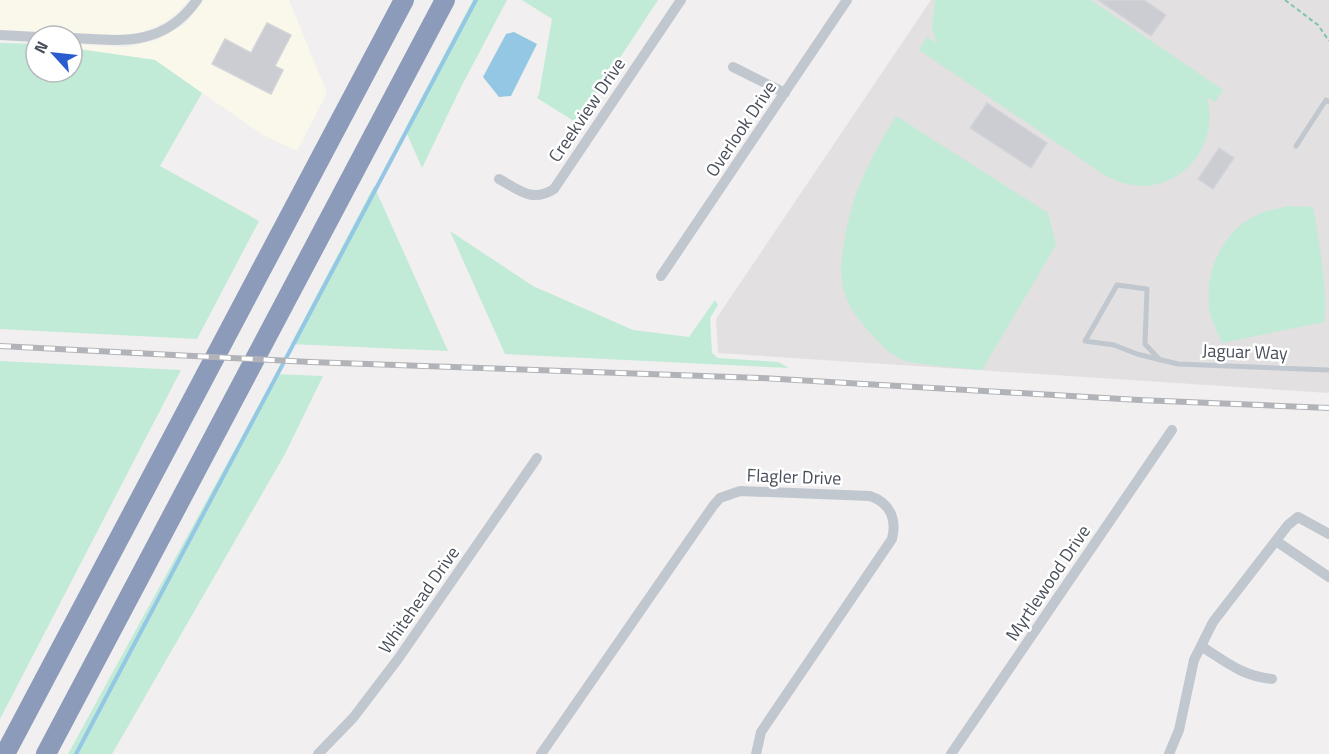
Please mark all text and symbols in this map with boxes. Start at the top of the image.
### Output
north arrow [24,24,84,84]
text: N [27,37,54,58]
street label: Creekview Drive [542,52,632,168]
street label: Overlook Drive [698,75,783,182]
street label: Jaguar Way [1202,337,1289,366]
street label: Flagler Drive [746,461,842,492]
street label: Myrtlewood Drive [999,519,1097,646]
street label: Whitehead Drive [372,541,466,659]

